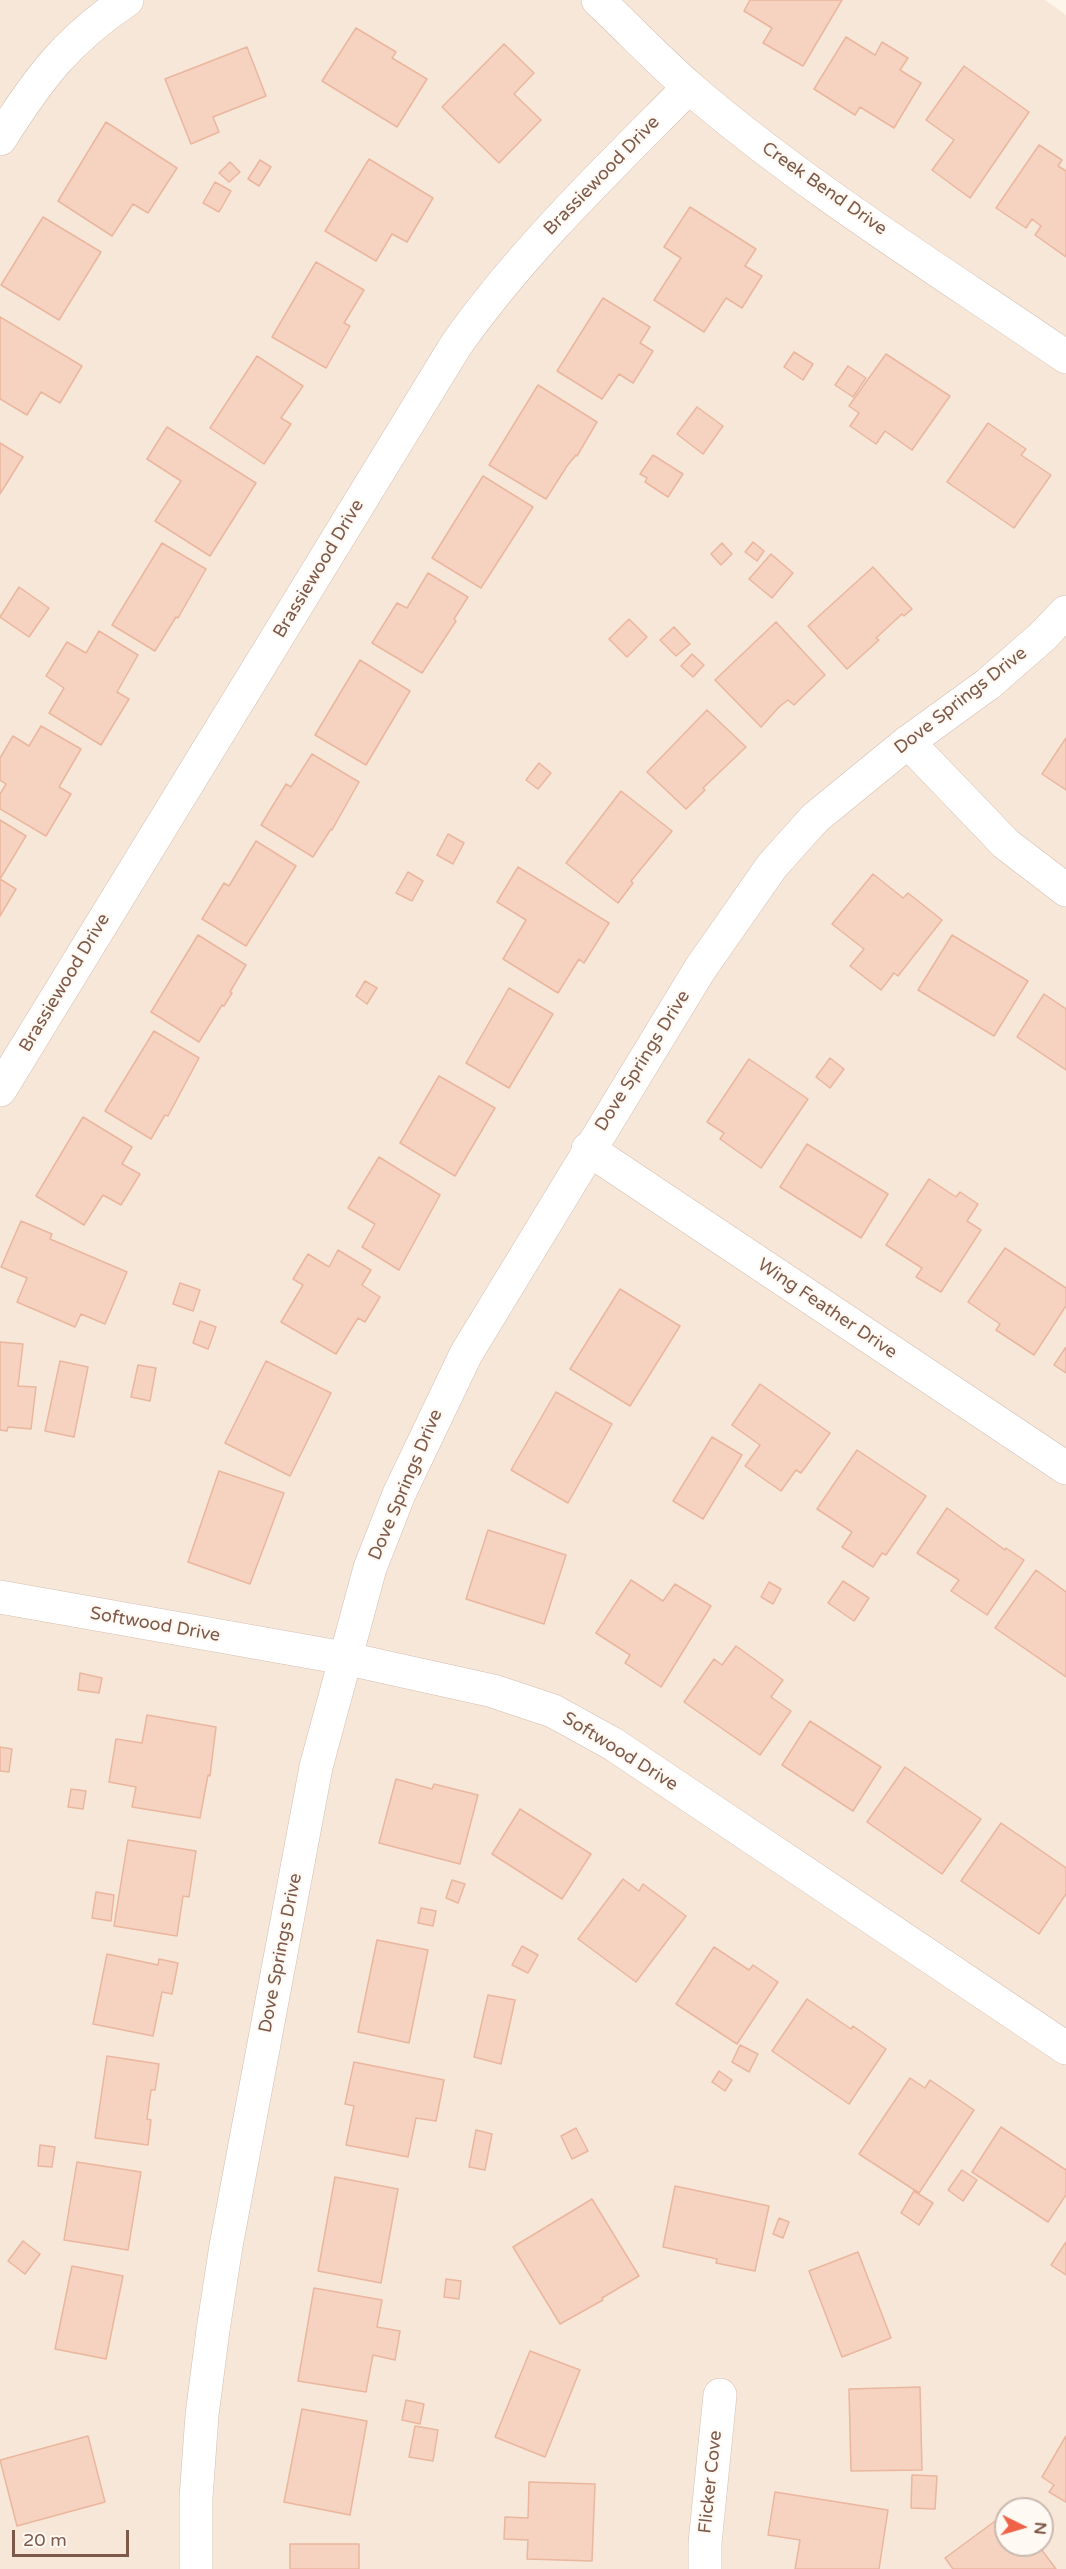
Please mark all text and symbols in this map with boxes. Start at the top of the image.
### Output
street label: Brassiewood Drive [539,112,665,240]
street label: Creek Bend Drive [757,138,891,240]
street label: Brassiewood Drive [269,496,369,642]
street label: Dove Springs Drive [891,643,1031,759]
street label: Brassiewood Drive [15,910,115,1056]
street label: Dove Springs Drive [591,987,695,1135]
street label: Wing Feather Drive [753,1254,901,1364]
street label: Dove Springs Drive [364,1406,448,1564]
street label: Softwood Drive [88,1603,222,1647]
street label: Softwood Drive [558,1708,682,1796]
street label: Dove Springs Drive [255,1871,307,2035]
street label: Flicker Cove [695,2429,727,2535]
north arrow [994,2497,1054,2557]
scale bar [15,2518,132,2556]
text: N [1029,2521,1050,2536]
text: 20 m [23,2529,67,2551]

